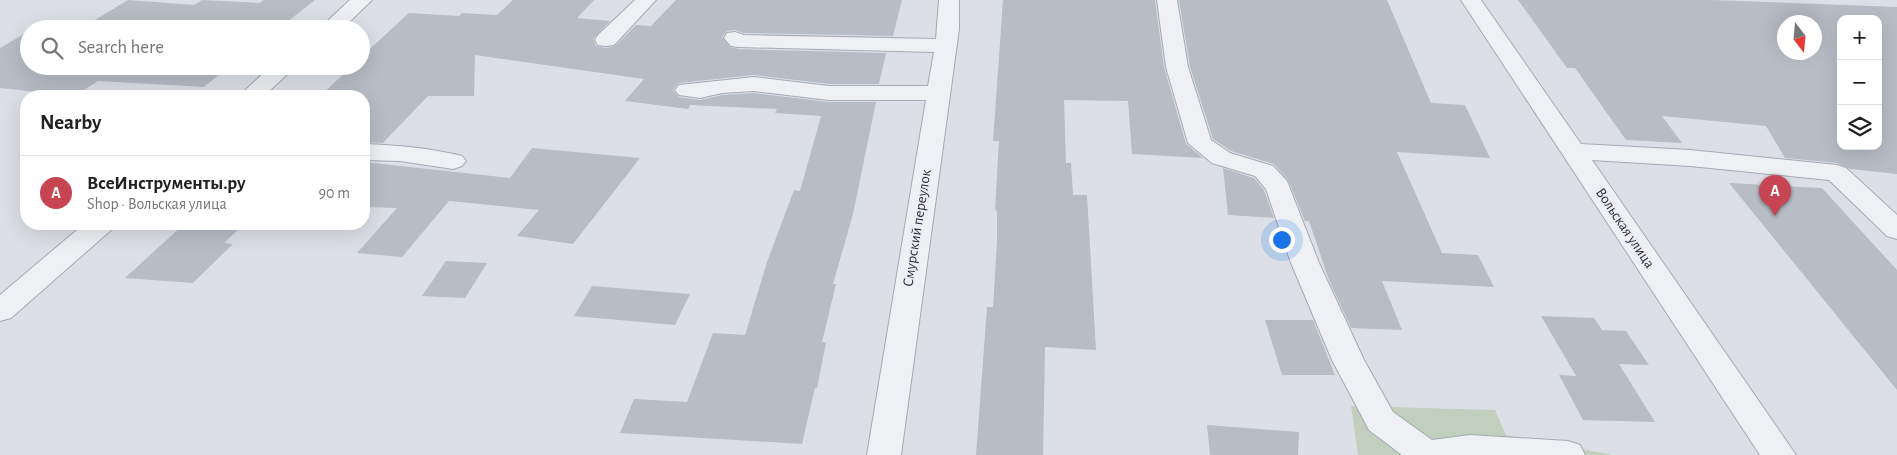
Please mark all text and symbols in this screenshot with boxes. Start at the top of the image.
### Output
north arrow [1777,15,1822,60]
map controls [1837,15,1882,150]
button: + [1837,15,1882,60]
search box [20,20,370,75]
icon: search [38,34,66,62]
text: Search here [78,38,164,57]
button: − [1837,60,1882,105]
button: layers [1837,105,1882,150]
text: Nearby [40,112,101,133]
street label: Смурский переулок [900,168,934,288]
text: ВсеИнструменты.ру [87,174,245,193]
pin: A [1759,175,1791,216]
text: A [51,185,61,201]
text: 90 m [319,185,350,201]
street label: Вольская улица [1593,185,1657,271]
text: Shop · Вольская улица [87,196,227,212]
your location [1269,227,1295,253]

